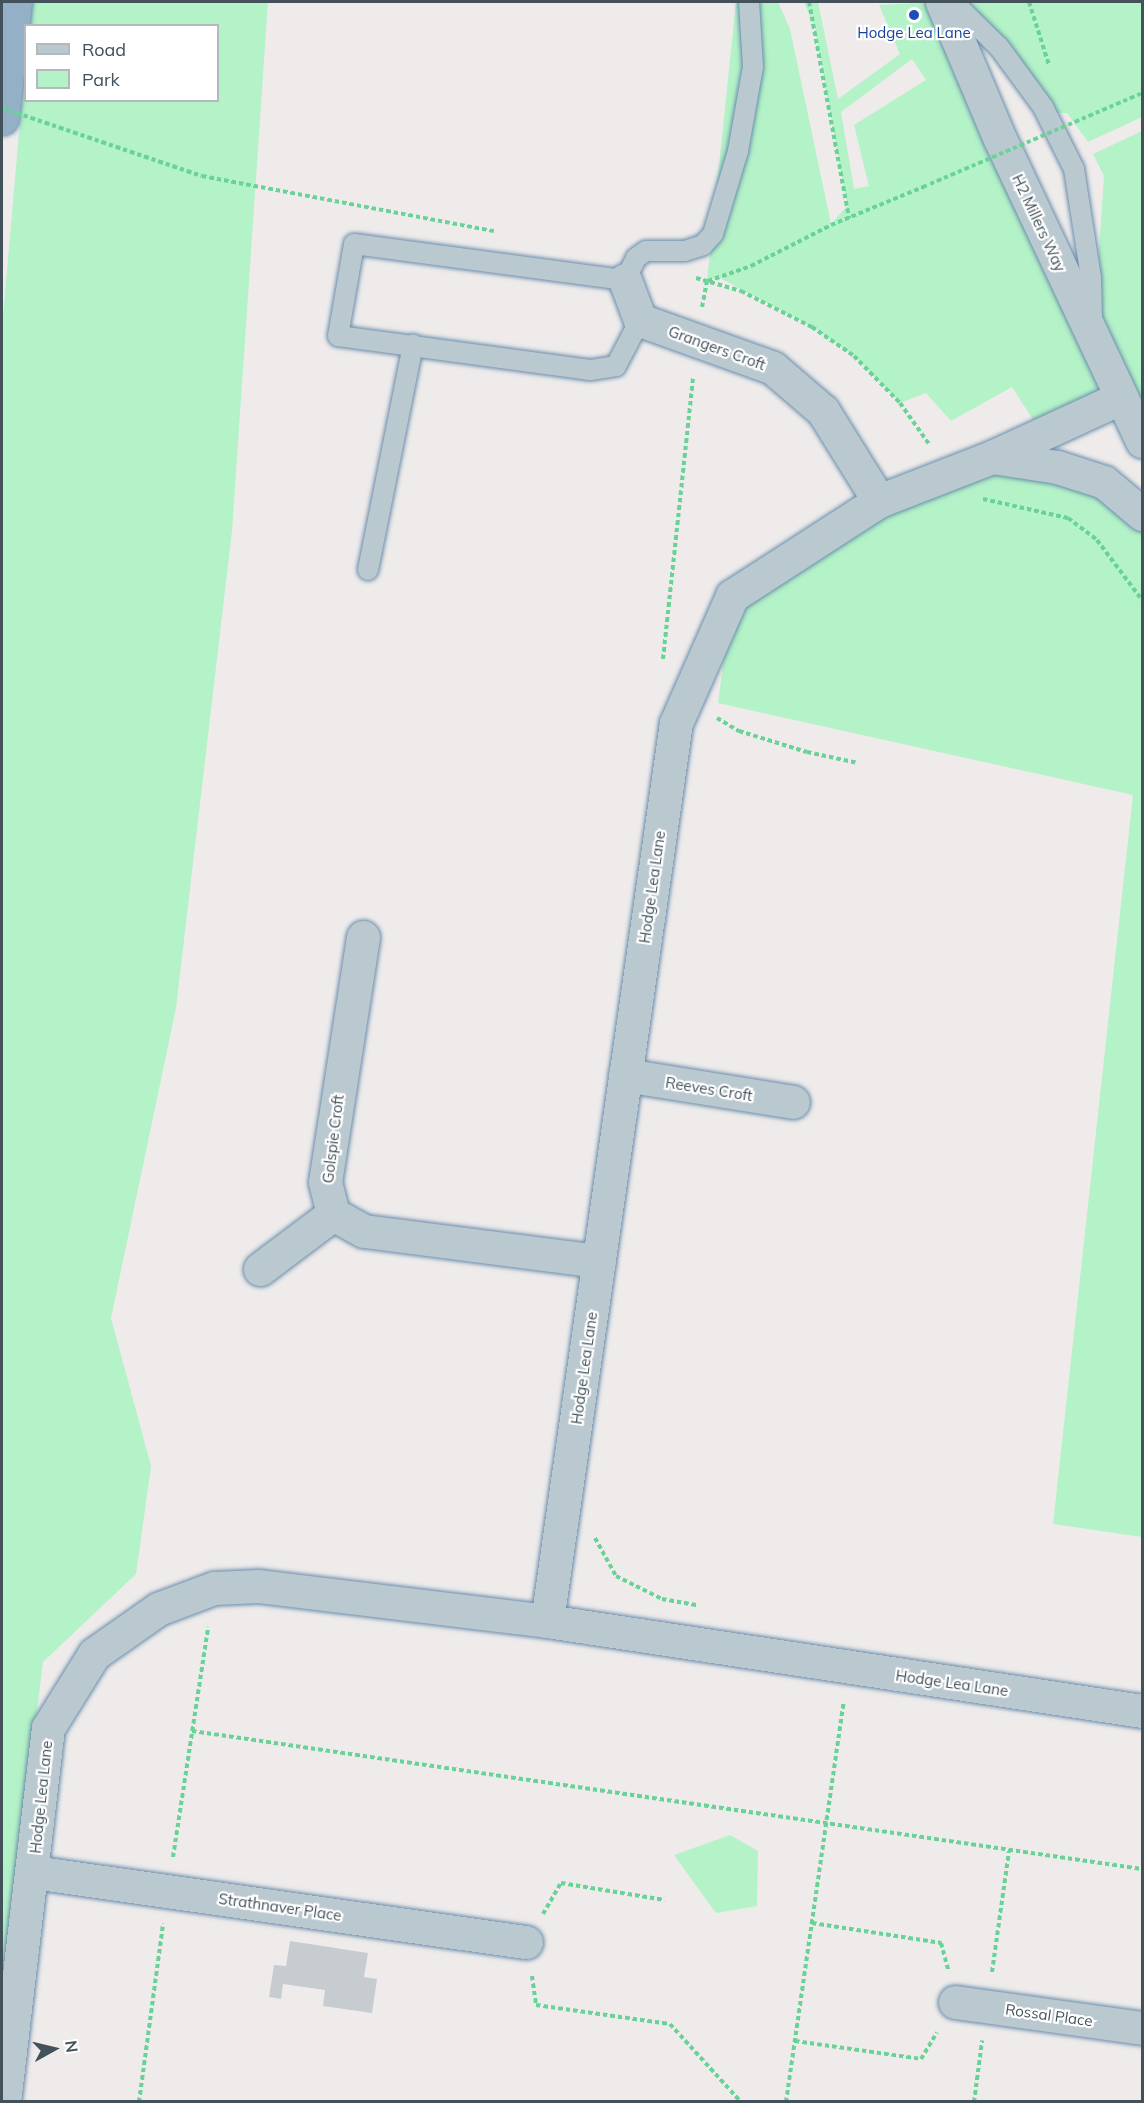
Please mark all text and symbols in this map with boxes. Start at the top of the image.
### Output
marker: Hodge Lea Lane [907,8,921,22]
legend [24,24,219,102]
place label: Hodge Lea Lane [857,24,971,42]
text: Road [82,38,126,61]
text: Park [82,68,120,91]
street label: H2 Millers Way [1009,171,1069,275]
street label: Grangers Croft [666,322,768,374]
street label: Hodge Lea Lane [635,830,669,944]
street label: Reeves Croft [664,1073,754,1105]
street label: Golspie Croft [319,1094,347,1184]
street label: Hodge Lea Lane [567,1311,601,1425]
street label: Hodge Lea Lane [895,1666,1009,1700]
street label: Hodge Lea Lane [26,1740,56,1854]
street label: Strathnaver Place [217,1889,343,1925]
street label: Rossal Place [1004,2000,1094,2030]
north arrow [24,2019,84,2079]
text: N [61,2039,83,2054]

